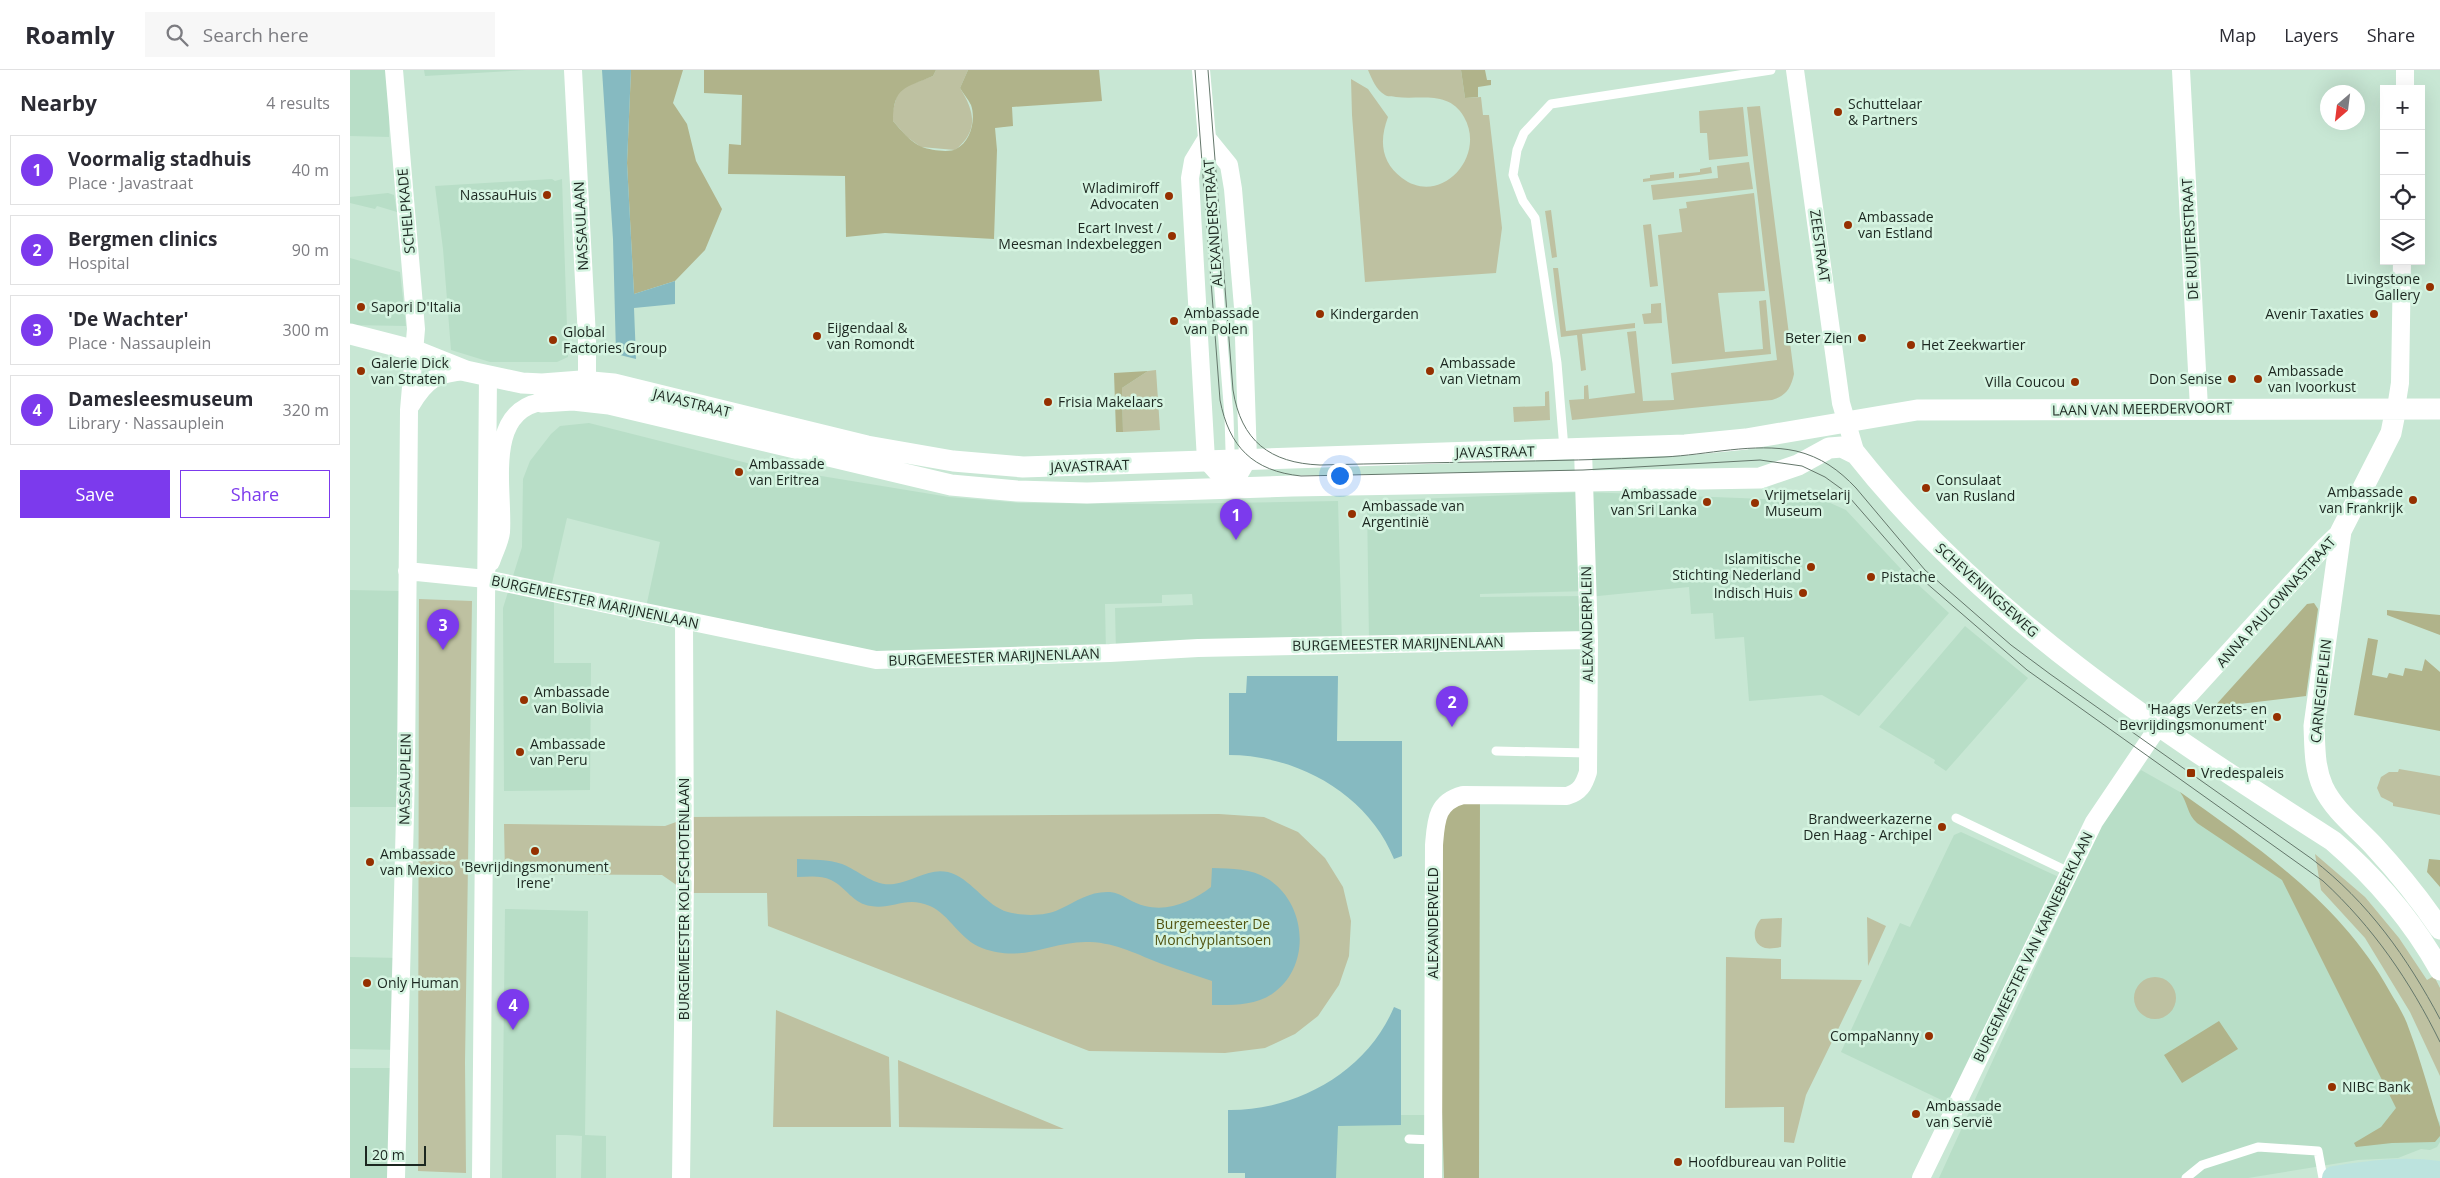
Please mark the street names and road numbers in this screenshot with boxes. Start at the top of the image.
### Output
street label: ALEXANDERSTRAAT [1199,159,1226,287]
street label: SCHELPKADE [392,168,419,255]
street label: DE RUIJTERSTRAAT [2177,177,2202,300]
street label: NASSAULAAN [569,181,592,271]
street label: ZEESTRAAT [1806,208,1835,284]
street label: JAVASTRAAT [649,383,733,421]
street label: LAAN VAN MEERDERVOORT [2052,397,2233,420]
street label: JAVASTRAAT [1453,441,1535,462]
street label: JAVASTRAAT [1048,455,1130,476]
street label: ANNA PAULOWNASTRAAT [2212,532,2340,671]
street label: SCHEVENINGSEWEG [1932,538,2043,641]
street label: ALEXANDERPLEIN [1576,566,1597,682]
street label: BURGEMEESTER MARIJNENLAAN [490,570,701,633]
street label: BURGEMEESTER MARIJNENLAAN [1292,632,1504,655]
street label: CARNEGIEPLEIN [2306,638,2335,744]
street label: BURGEMEESTER MARIJNENLAAN [888,643,1100,670]
street label: NASSAUPLEIN [394,733,415,825]
street label: BURGEMEESTER KOLFSCHOTENLAAN [674,778,693,1020]
street label: BURGEMEESTER VAN KARNEBEEKLAAN [1968,828,2097,1065]
street label: ALEXANDERVELD [1423,867,1442,979]

